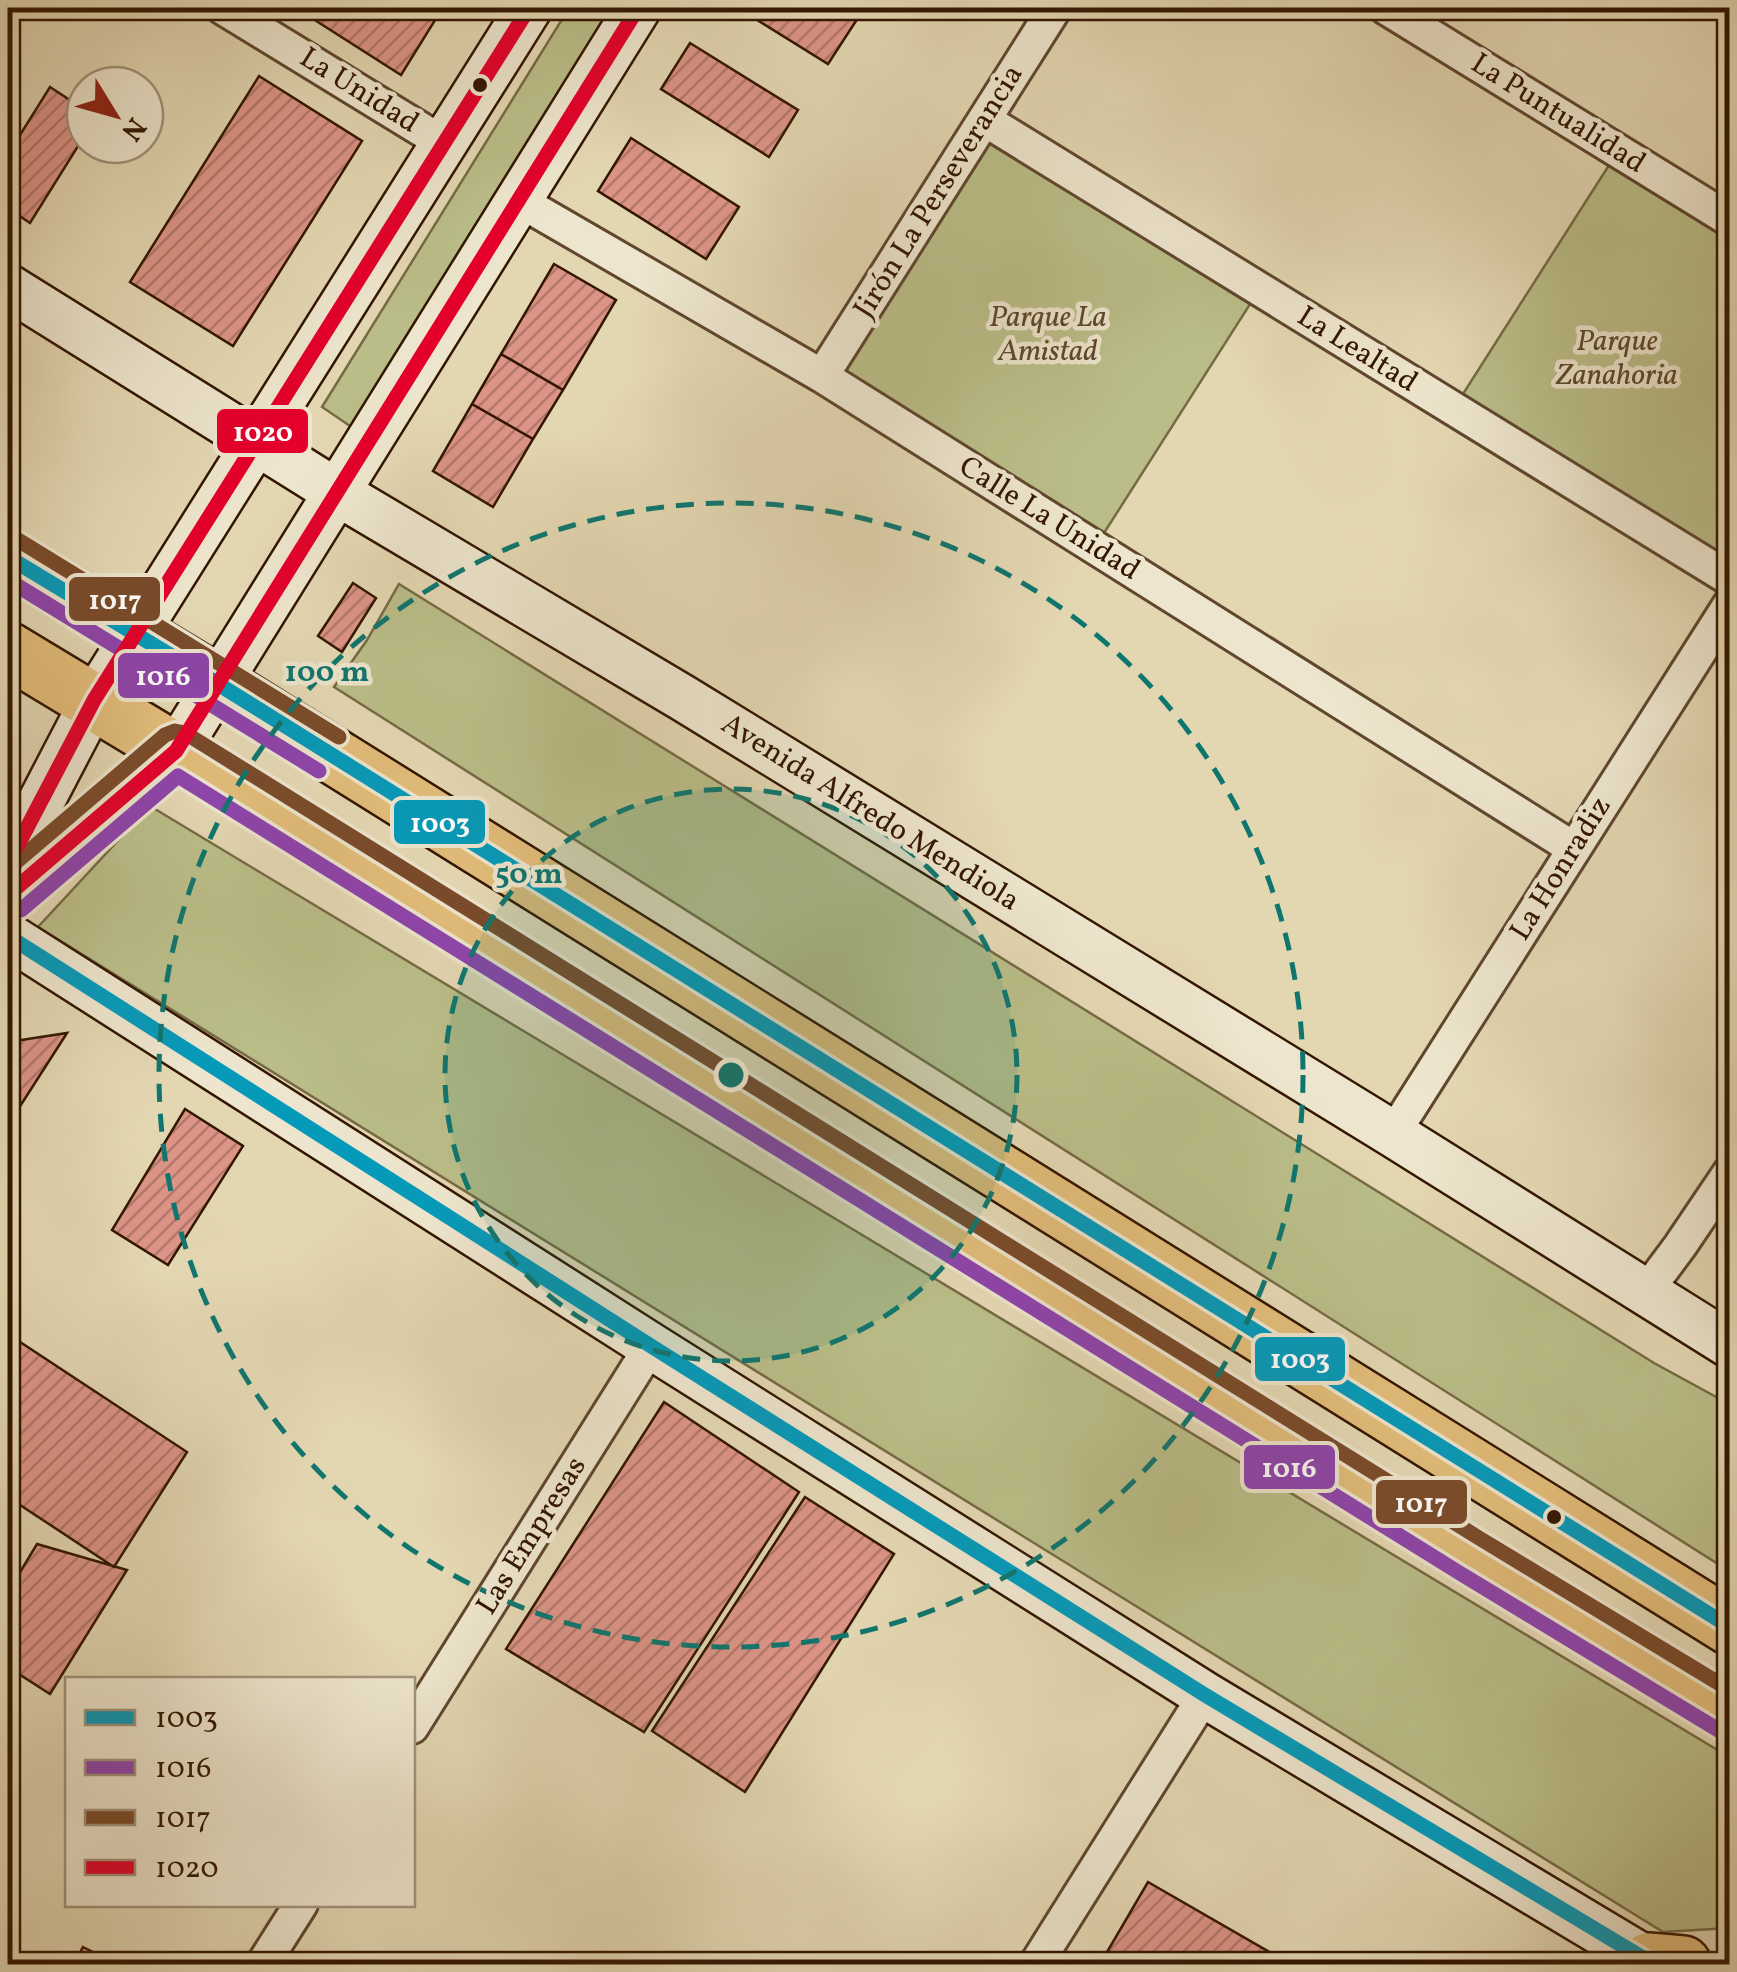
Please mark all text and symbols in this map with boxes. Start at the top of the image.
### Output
street label: La Unidad [291,38,427,144]
street label: La Puntualidad [1462,43,1654,185]
street label: Jirón La Perseverancia [844,57,1034,327]
north arrow [65,65,165,165]
unlabelled marker [470,75,490,95]
text: N [111,109,155,148]
street label: La Lealtad [1289,296,1425,404]
park label: Parque La Amistad [989,297,1107,373]
park label: Parque Zanahoria [1555,321,1678,397]
line badge: 1020 [215,407,310,455]
text: 1020 [233,414,293,453]
street label: Calle La Unidad [950,447,1148,591]
line badge: 1017 [67,575,162,623]
text: 1017 [88,582,142,621]
line badge: 1016 [116,651,211,700]
text: 100 m [285,652,369,694]
text: 1016 [135,658,191,697]
street label: Avenida Alfredo Mendiola [713,704,1027,922]
street label: La Honradiz [1500,789,1622,949]
line badge: 1003 [392,798,487,846]
text: 1003 [410,805,470,844]
text: 50 m [495,854,563,896]
centre of rings [713,1057,749,1093]
line badge: 1003 [1253,1335,1347,1383]
text: 1003 [1270,1341,1330,1380]
line badge: 1016 [1242,1443,1337,1491]
street label: Las Empresas [467,1449,597,1623]
text: 1016 [1261,1450,1317,1489]
line badge: 1017 [1374,1478,1469,1526]
text: 1017 [1394,1485,1448,1524]
unlabelled marker [1544,1507,1564,1527]
legend [65,1677,415,1907]
text: 1003 [155,1698,218,1740]
text: 1016 [155,1748,212,1790]
text: 1017 [155,1798,211,1840]
text: 1020 [155,1848,219,1890]

